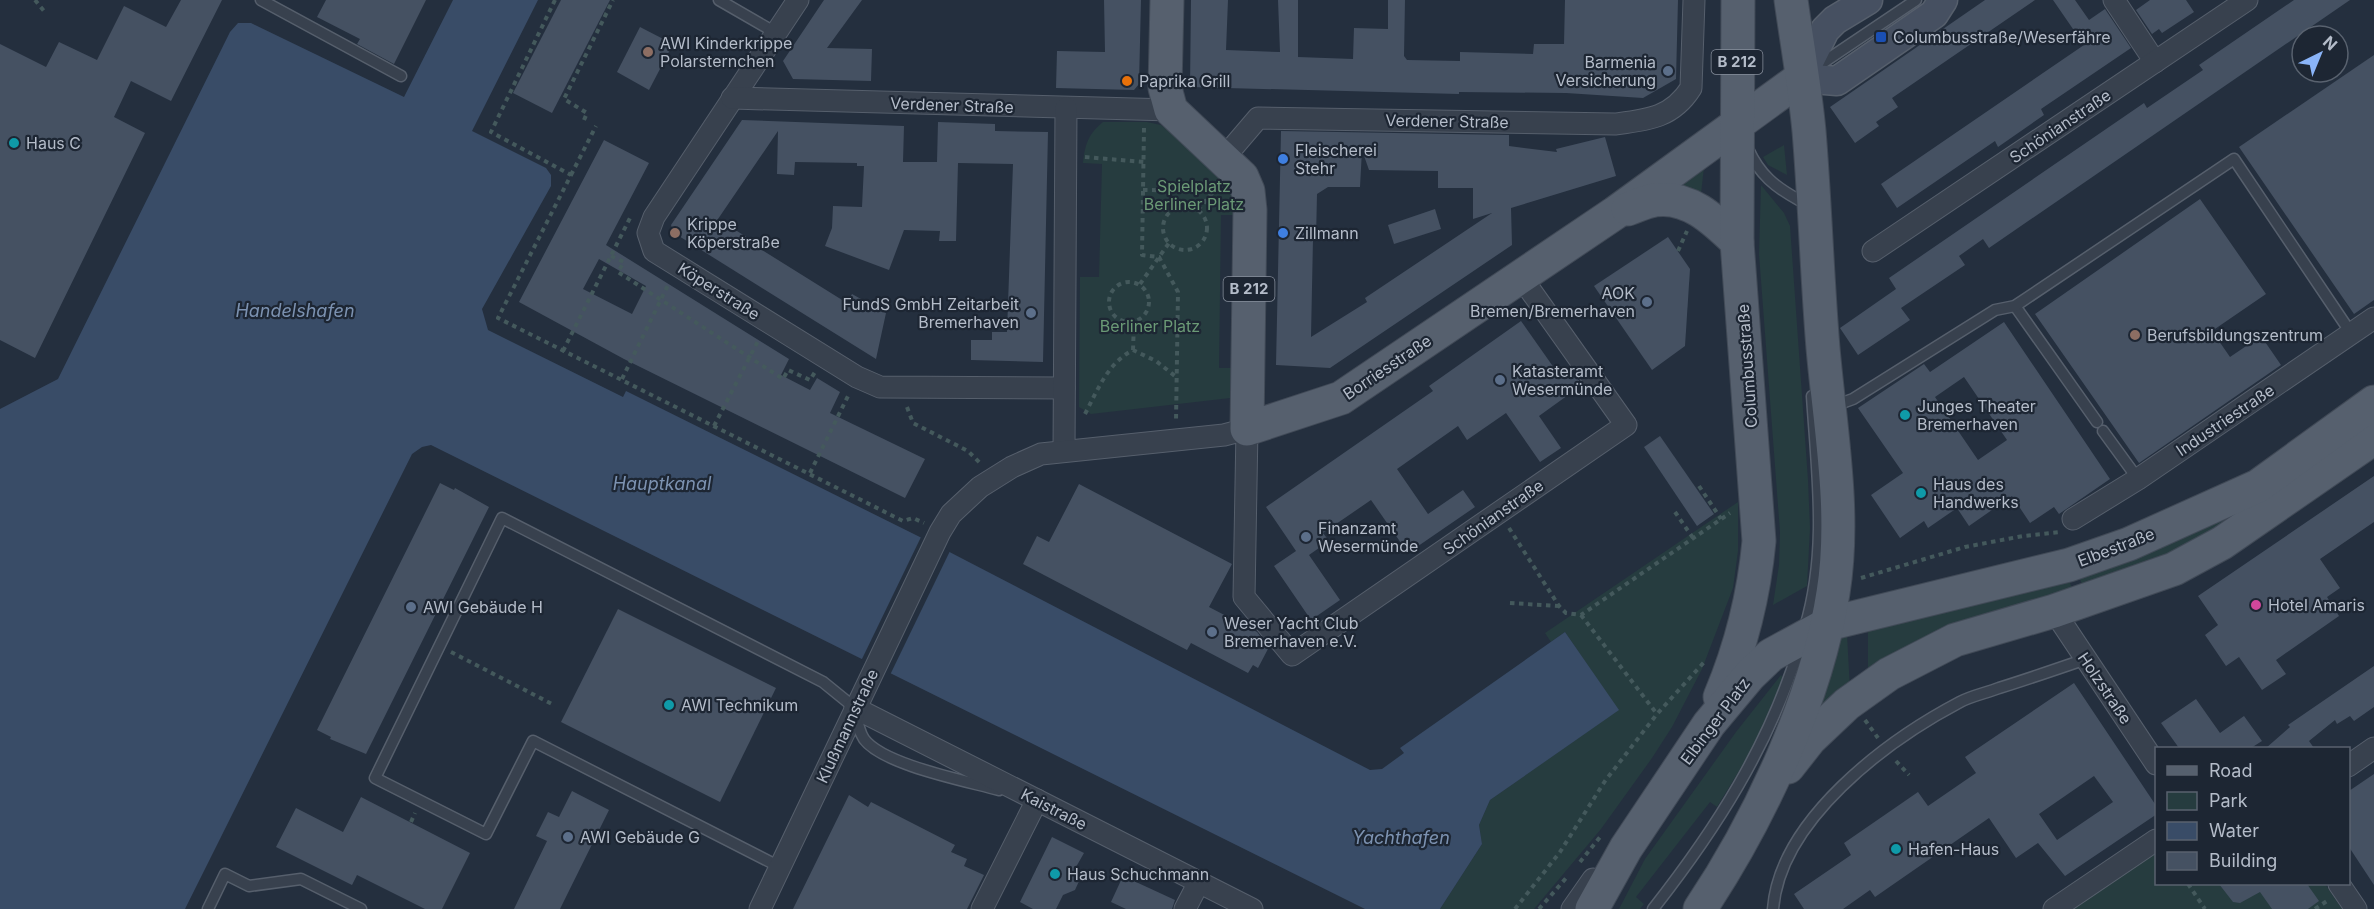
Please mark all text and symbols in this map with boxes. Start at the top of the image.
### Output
north arrow [2290,24,2350,84]
place label: Columbusstraße/Weserfähre [1893,27,2111,47]
marker: Columbusstraße/Weserfähre [1874,30,1888,44]
text: N [2319,32,2342,55]
place label: AWI Kinderkrippe Polarsternchen [660,33,792,71]
marker: AWI Kinderkrippe Polarsternchen [641,45,655,59]
road number: B 212 [1712,50,1762,74]
place label: Barmenia Versicherung [1555,52,1656,90]
marker: Barmenia Versicherung [1661,64,1675,78]
place label: Paprika Grill [1139,71,1230,91]
marker: Paprika Grill [1120,74,1134,88]
street label: Schönianstraße [2005,85,2115,167]
street label: Verdener Straße [890,93,1014,117]
street label: Verdener Straße [1385,110,1509,132]
place label: Haus C [26,133,81,153]
marker: Haus C [7,136,21,150]
place label: Fleischerei Stehr [1295,140,1377,178]
marker: Fleischerei Stehr [1276,152,1290,166]
park label: Spielplatz Berliner Platz [1144,176,1244,214]
place label: Krippe Köperstraße [687,214,780,252]
place label: Zillmann [1295,223,1359,243]
marker: Krippe Köperstraße [668,226,682,240]
marker: Zillmann [1276,226,1290,240]
street label: Köperstraße [674,258,764,324]
road number: B 212 [1224,277,1274,301]
place label: AOK Bremen/Bremerhaven [1470,283,1635,321]
place label: FundS GmbH Zeitarbeit Bremerhaven [842,294,1019,332]
marker: AOK Bremen/Bremerhaven [1640,295,1654,309]
water label: Handelshafen [235,300,355,321]
street label: Columbusstraße [1733,303,1761,429]
marker: FundS GmbH Zeitarbeit Bremerhaven [1024,306,1038,320]
park label: Berliner Platz [1100,316,1200,336]
place label: Berufsbildungszentrum [2147,325,2323,345]
marker: Berufsbildungszentrum [2128,328,2142,342]
street label: Borriesstraße [1339,330,1435,404]
place label: Katasteramt Wesermünde [1512,361,1612,399]
marker: Katasteramt Wesermünde [1493,373,1507,387]
street label: Industriestraße [2172,380,2278,460]
place label: Junges Theater Bremerhaven [1917,396,2036,434]
marker: Junges Theater Bremerhaven [1898,408,1912,422]
water label: Hauptkanal [613,473,712,494]
place label: Haus des Handwerks [1933,474,2019,512]
street label: Schönianstraße [1439,475,1547,559]
marker: Haus des Handwerks [1914,486,1928,500]
place label: Finanzamt Wesermünde [1318,518,1418,556]
street label: Elbestraße [2075,523,2157,571]
marker: Finanzamt Wesermünde [1299,530,1313,544]
place label: Hotel Amaris [2268,595,2365,615]
place label: AWI Gebäude H [423,597,543,617]
marker: Hotel Amaris [2249,598,2263,612]
marker: AWI Gebäude H [404,600,418,614]
place label: Weser Yacht Club Bremerhaven e.V. [1224,613,1358,651]
marker: Weser Yacht Club Bremerhaven e.V. [1205,625,1219,639]
street label: Holzstraße [2074,648,2136,728]
street label: Klußmannstraße [812,666,882,786]
street label: Elbinger Platz [1676,674,1754,768]
place label: AWI Technikum [681,695,798,715]
marker: AWI Technikum [662,698,676,712]
legend [2155,747,2350,885]
text: Road [2209,760,2252,781]
street label: Kaistraße [1018,784,1090,834]
text: Park [2209,790,2248,811]
text: Water [2209,820,2259,841]
place label: AWI Gebäude G [580,827,700,847]
water label: Yachthafen [1352,827,1450,848]
marker: AWI Gebäude G [561,830,575,844]
place label: Hafen-Haus [1908,839,1999,859]
marker: Hafen-Haus [1889,842,1903,856]
text: Building [2209,850,2277,871]
place label: Haus Schuchmann [1067,864,1209,884]
marker: Haus Schuchmann [1048,867,1062,881]

